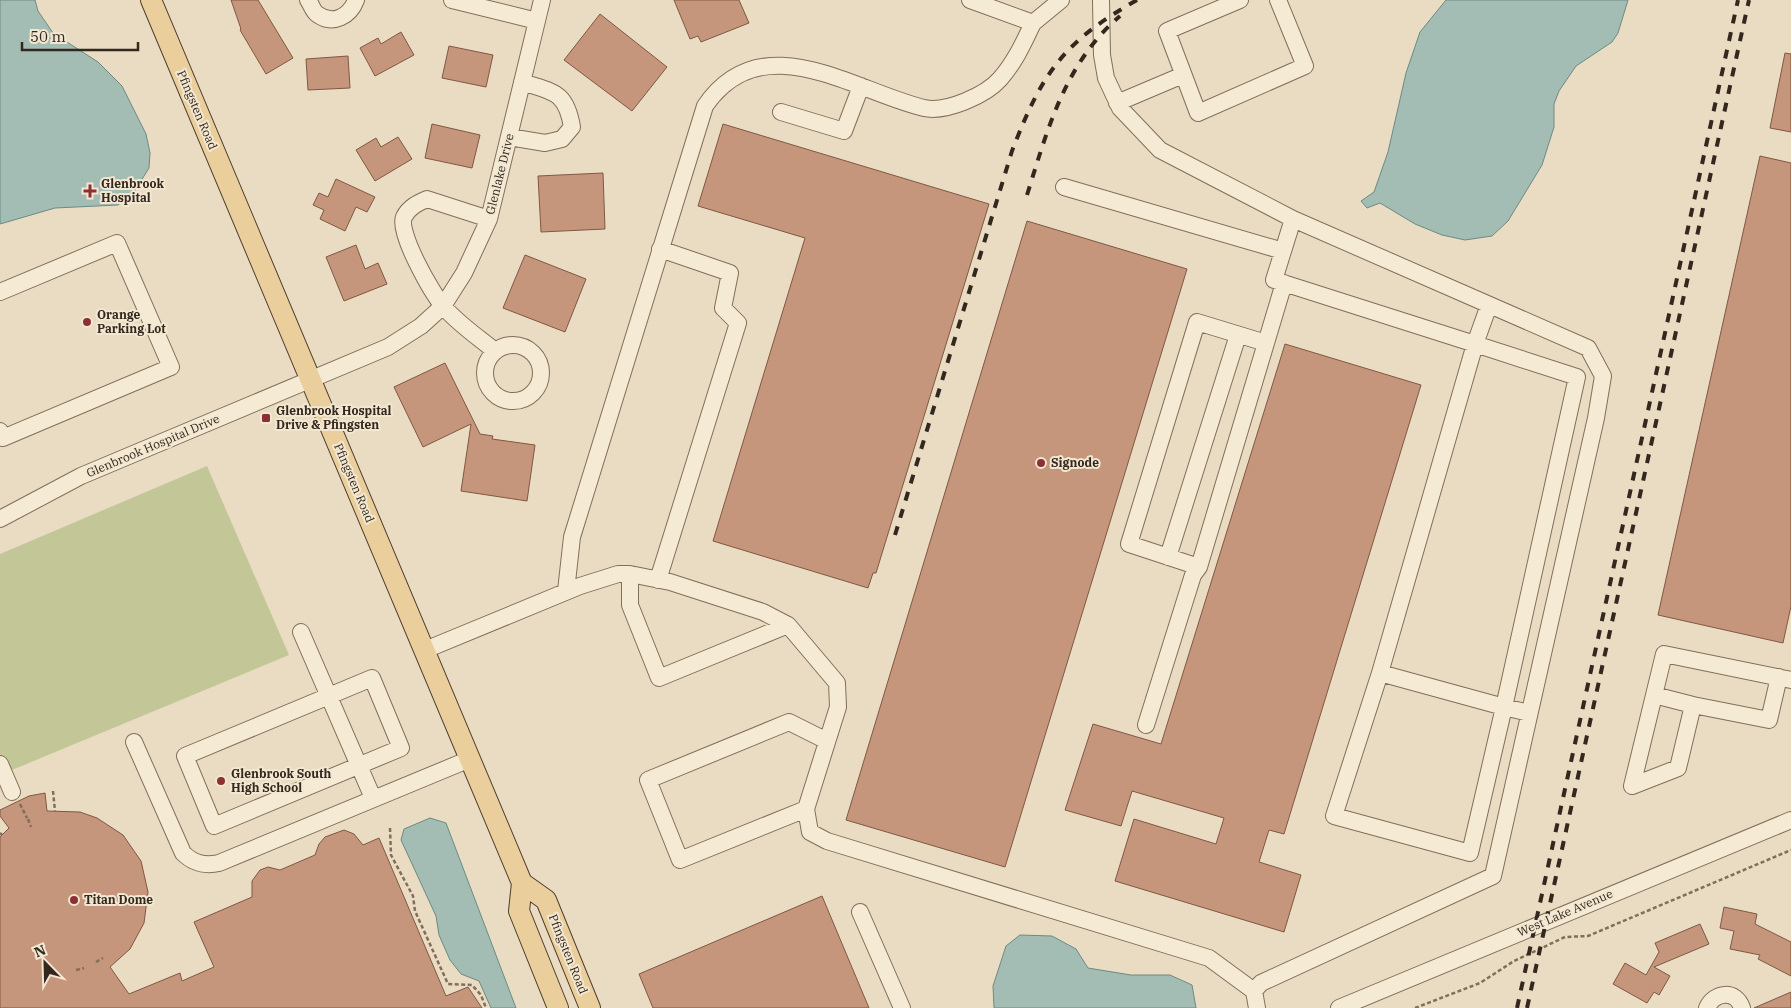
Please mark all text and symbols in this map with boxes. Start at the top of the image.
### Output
scale bar [22,20,139,52]
text: 50 m [30,27,66,46]
street label: Pfingsten Road [174,68,221,152]
street label: Glenlake Drive [482,132,517,216]
place label: Glenbrook Hospital [101,176,164,205]
marker: Glenbrook Hospital [83,184,97,198]
place label: Orange Parking Lot [97,307,166,336]
marker: Orange Parking Lot [81,316,93,328]
place label: Glenbrook Hospital Drive & Pfingsten [276,403,391,432]
street label: Glenbrook Hospital Drive [84,411,222,480]
marker: Glenbrook Hospital Drive & Pfingsten [260,412,272,424]
street label: Pfingsten Road [331,441,378,525]
place label: Signode [1051,455,1099,470]
marker: Signode [1035,457,1047,469]
place label: Glenbrook South High School [231,766,331,795]
marker: Glenbrook South High School [215,775,227,787]
street label: West Lake Avenue [1515,886,1615,939]
place label: Titan Dome [84,892,153,907]
marker: Titan Dome [68,894,80,906]
street label: Pfingsten Road [546,912,591,996]
north arrow [20,938,70,988]
text: N [31,941,49,961]

